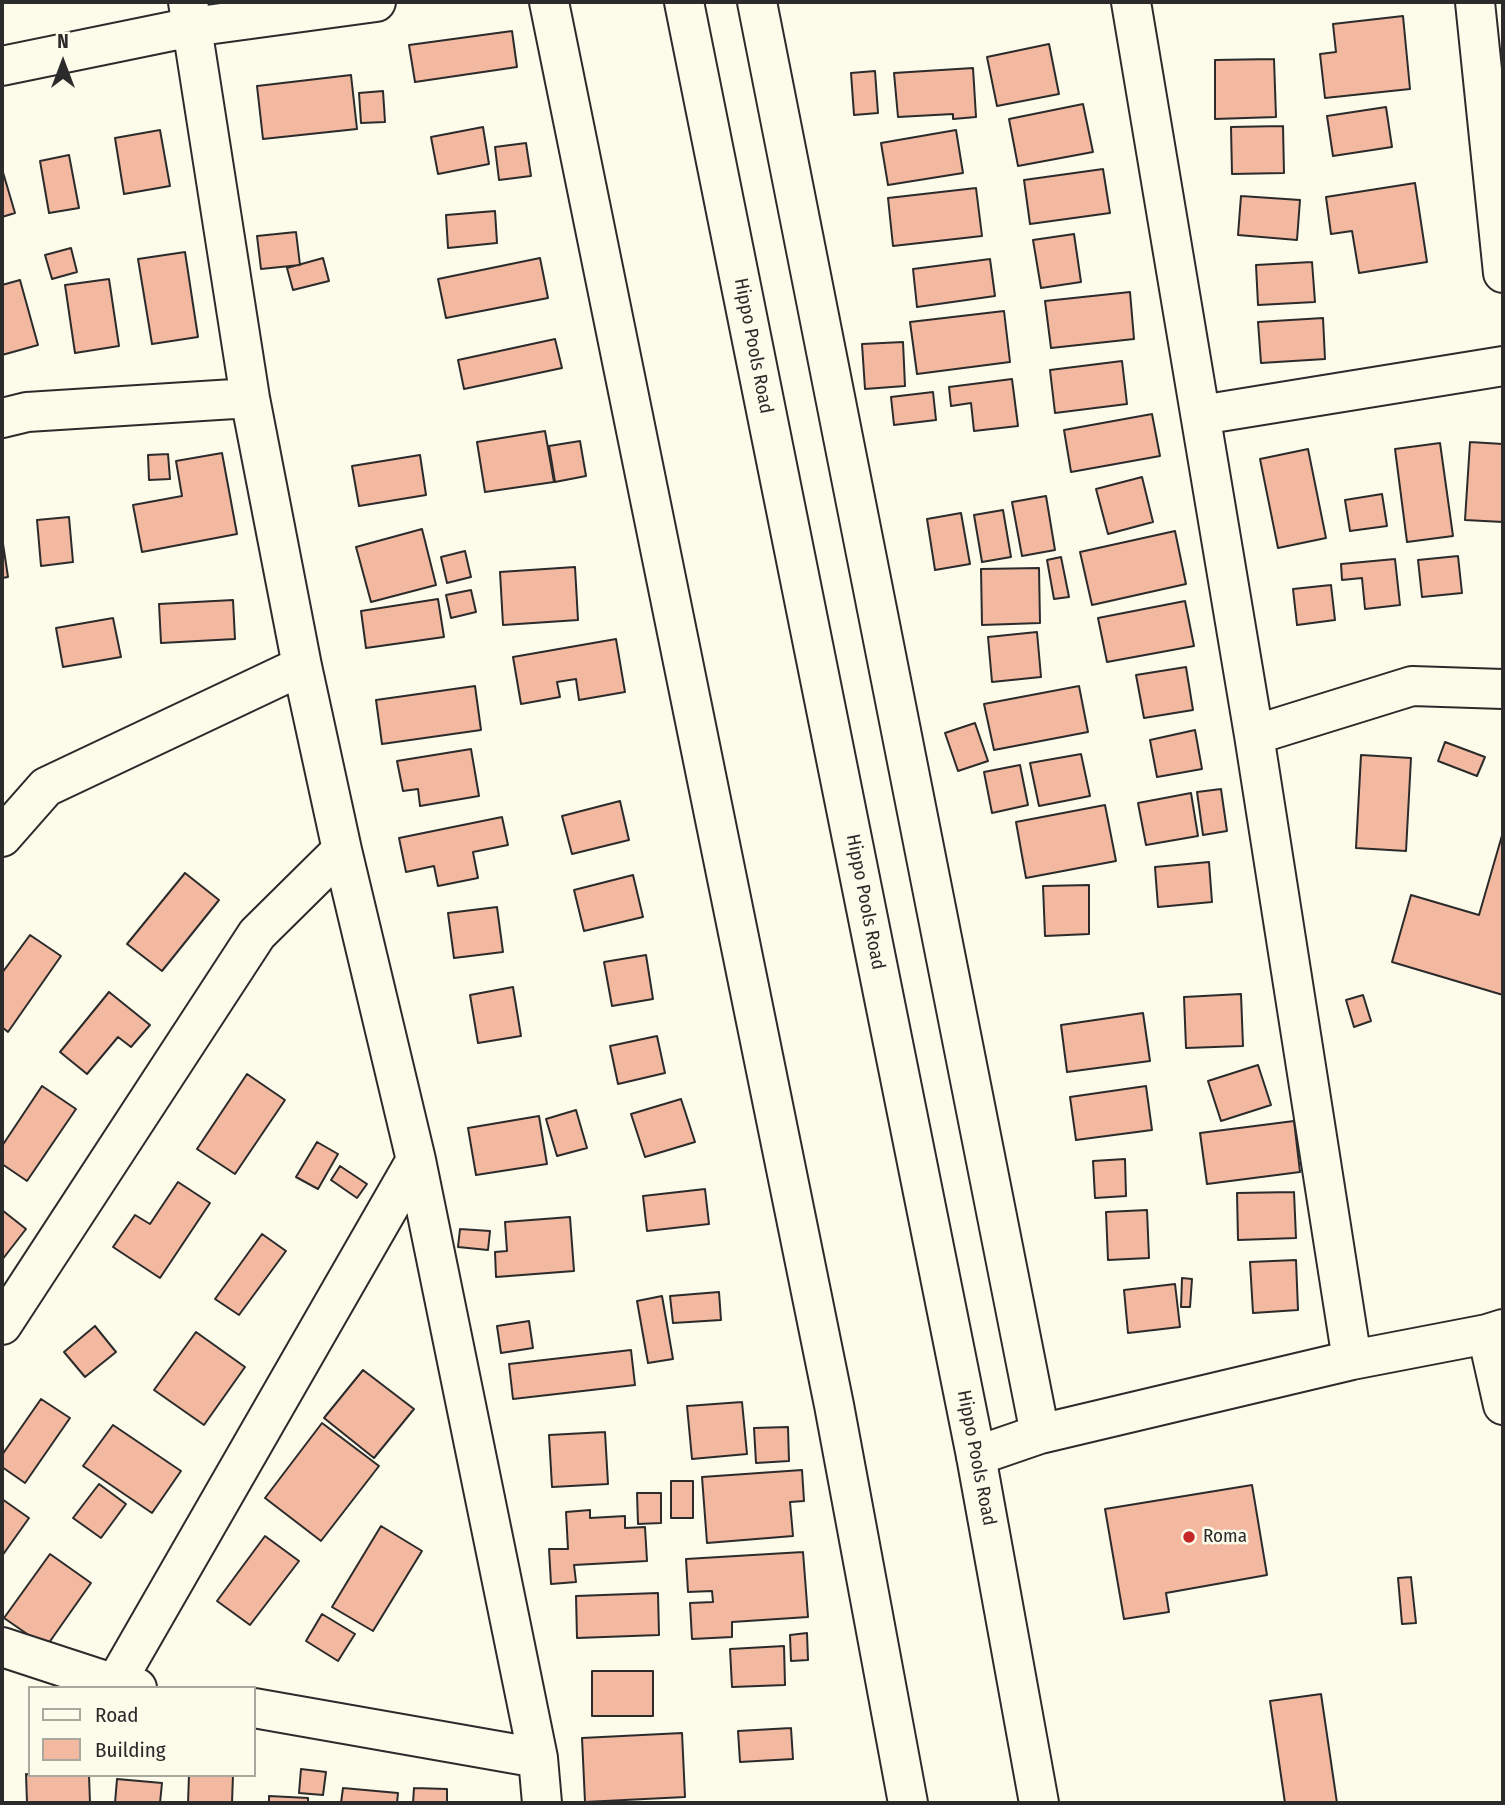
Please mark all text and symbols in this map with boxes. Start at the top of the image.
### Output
north arrow [28,28,98,98]
text: N [57,30,69,53]
street label: Hippo Pools Road [729,276,777,416]
street label: Hippo Pools Road [841,832,889,972]
street label: Hippo Pools Road [952,1388,1000,1528]
place label: Roma [1203,1526,1247,1548]
marker: Roma [1181,1529,1197,1545]
legend [28,1686,256,1777]
text: Road [95,1702,139,1728]
text: Building [95,1737,166,1763]

